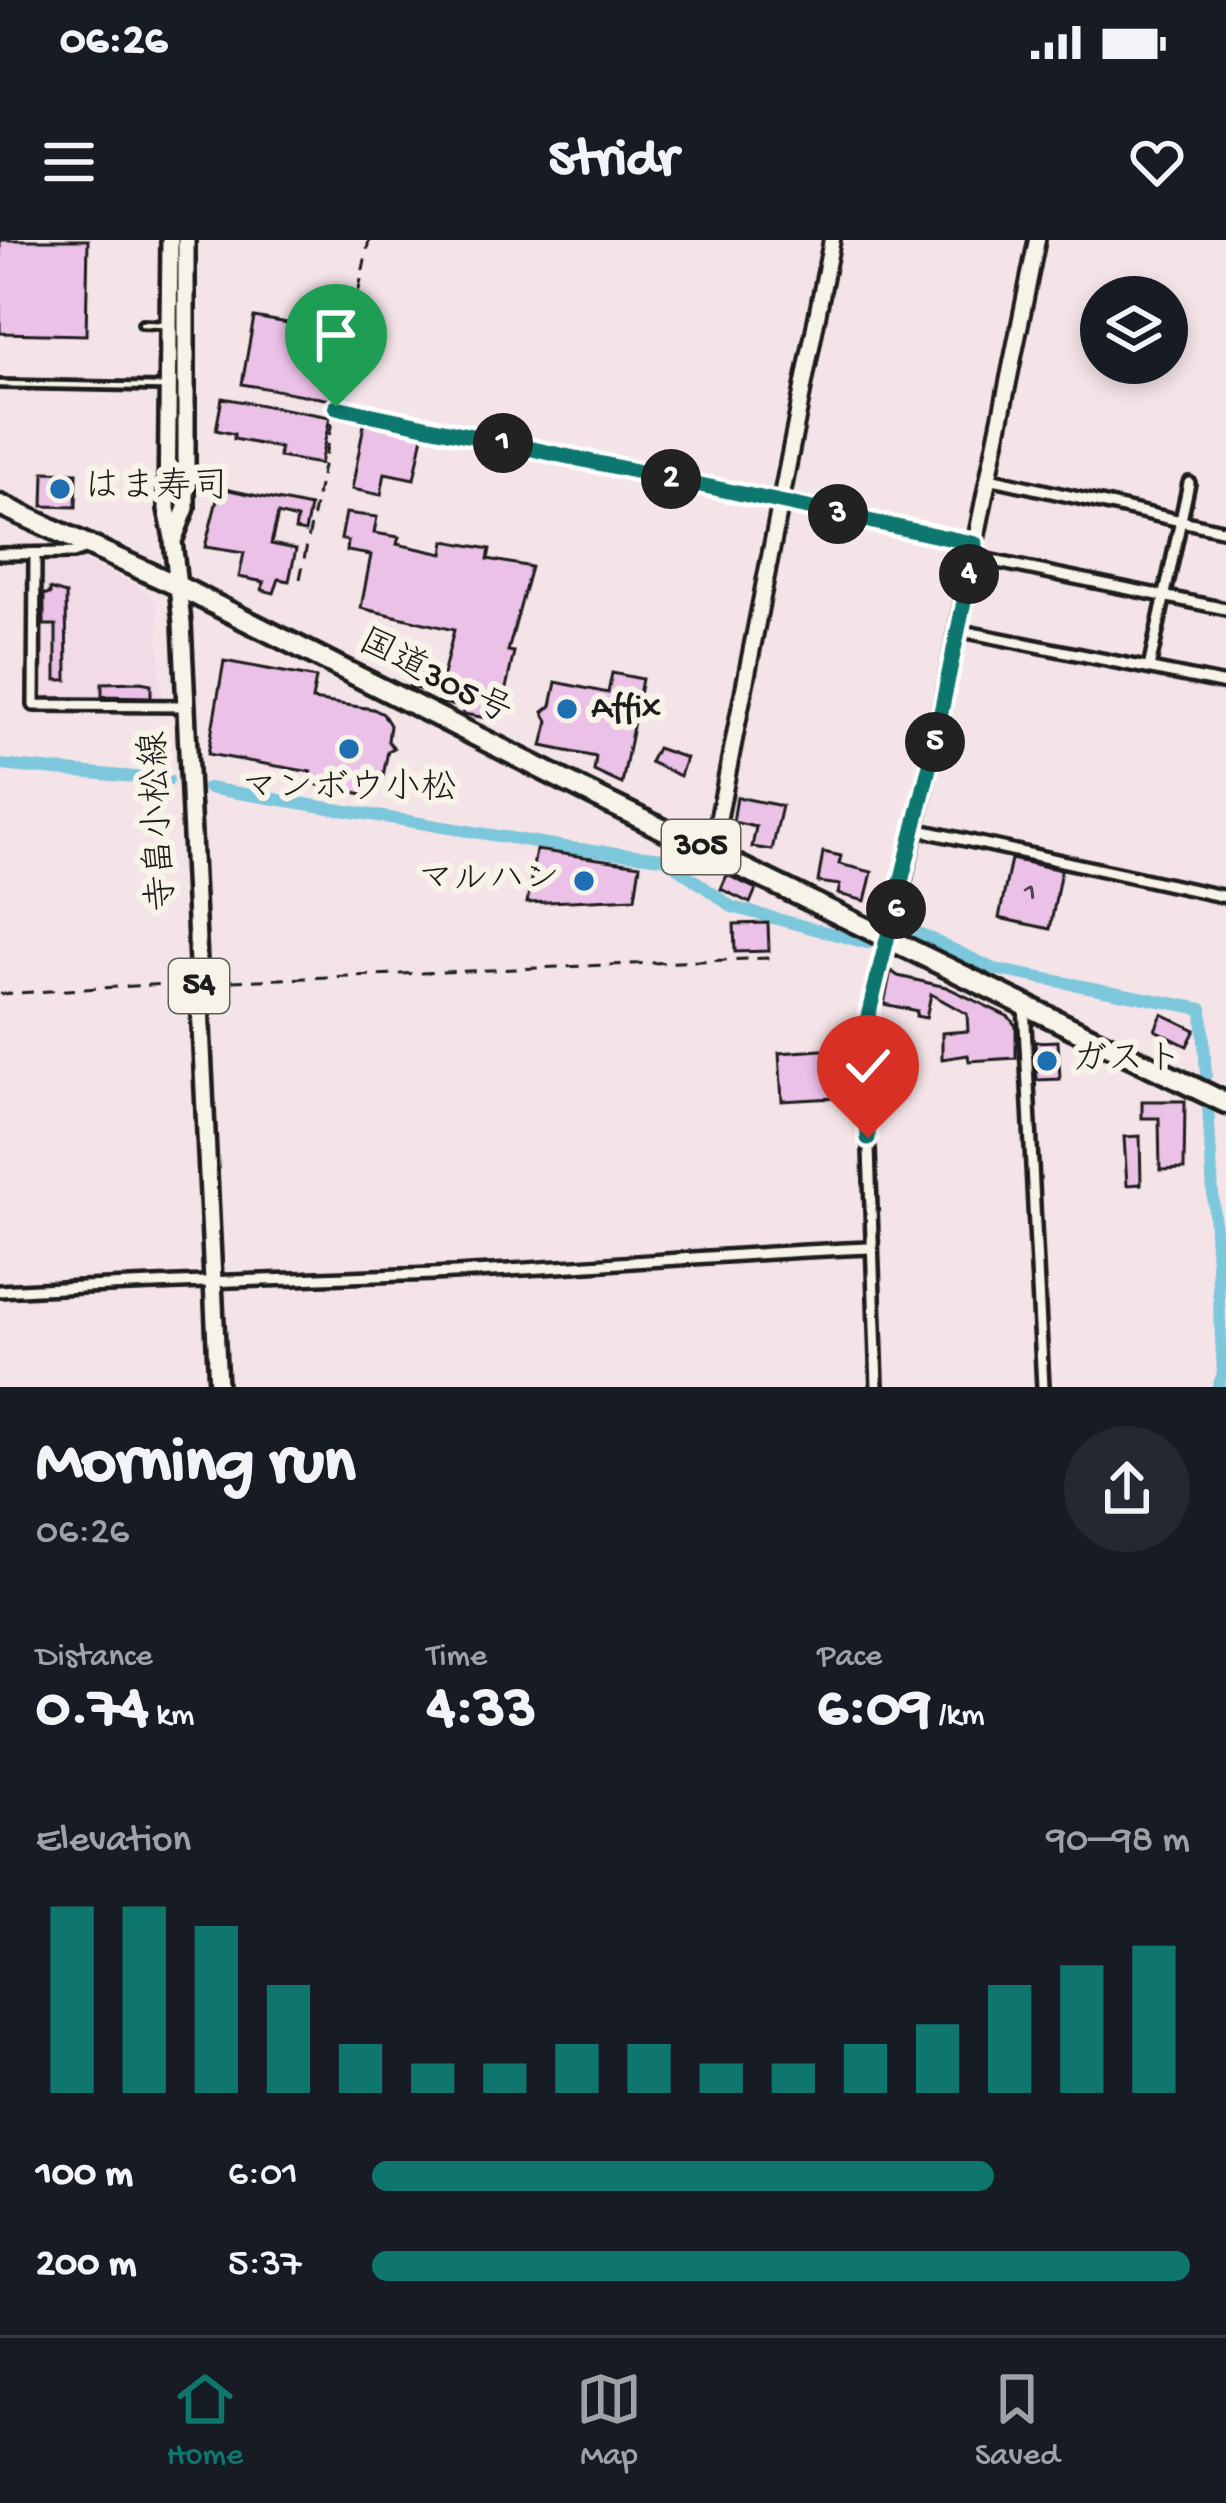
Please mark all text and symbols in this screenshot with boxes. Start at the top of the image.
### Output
text: 06:26 [60,16,167,69]
icon: menu [36,129,102,195]
icon: heart [1124,129,1190,195]
text: Stridr [549,130,677,194]
map controls [1080,276,1188,384]
button: layers [1080,276,1188,384]
pin [285,284,387,407]
icon: arrive [303,302,369,368]
pin: 1 [473,413,533,473]
text: 1 [496,424,510,462]
pin: 2 [641,449,701,509]
text: 2 [663,460,679,498]
place label: はま寿司 [84,467,228,511]
marker: はま寿司 [47,476,73,502]
pin: 3 [808,484,868,544]
text: 3 [829,495,847,533]
pin: 4 [939,544,999,604]
text: 4 [961,555,977,593]
street label: 国道305号 [350,621,518,736]
place label: Affix [591,688,661,731]
marker: Affix [554,696,580,722]
pin: 5 [905,712,965,772]
text: 5 [926,723,944,761]
street label: 寺畠小松線 [133,730,187,912]
marker: マンボウ小松 [336,736,362,762]
place label: マンボウ小松 [241,768,457,812]
road number: 305 [662,820,740,874]
place label: マルハン [417,860,560,903]
marker: マルハン [571,868,597,894]
house number: 1 [1023,877,1036,912]
pin: 6 [866,879,926,939]
text: 6 [888,890,904,928]
road number: 54 [169,959,229,1013]
pin [817,1015,919,1138]
icon: check [835,1033,901,1099]
place label: ガスト [1071,1040,1183,1083]
marker: ガスト [1034,1048,1060,1074]
button: share [1064,1426,1190,1552]
text: Morning run [36,1427,355,1505]
text: 06:26 [36,1511,129,1557]
text: Distance [36,1639,153,1677]
text: Time [427,1639,487,1677]
text: Pace [817,1639,882,1677]
text: 0.74 [36,1677,149,1747]
text: 4:33 [427,1677,536,1747]
text: 6:09 [817,1677,931,1747]
text: km [149,1698,194,1736]
text: /km [931,1698,985,1736]
text: Elevation [36,1819,191,1865]
text: 90–98 m [1047,1819,1190,1865]
text: 100 m [36,2153,133,2199]
text: 6:01 [228,2153,298,2199]
text: 200 m [36,2243,136,2289]
text: 5:37 [228,2243,301,2289]
tab: Home [167,2366,243,2476]
tab: Map [576,2366,642,2476]
tab: Saved [975,2366,1059,2476]

